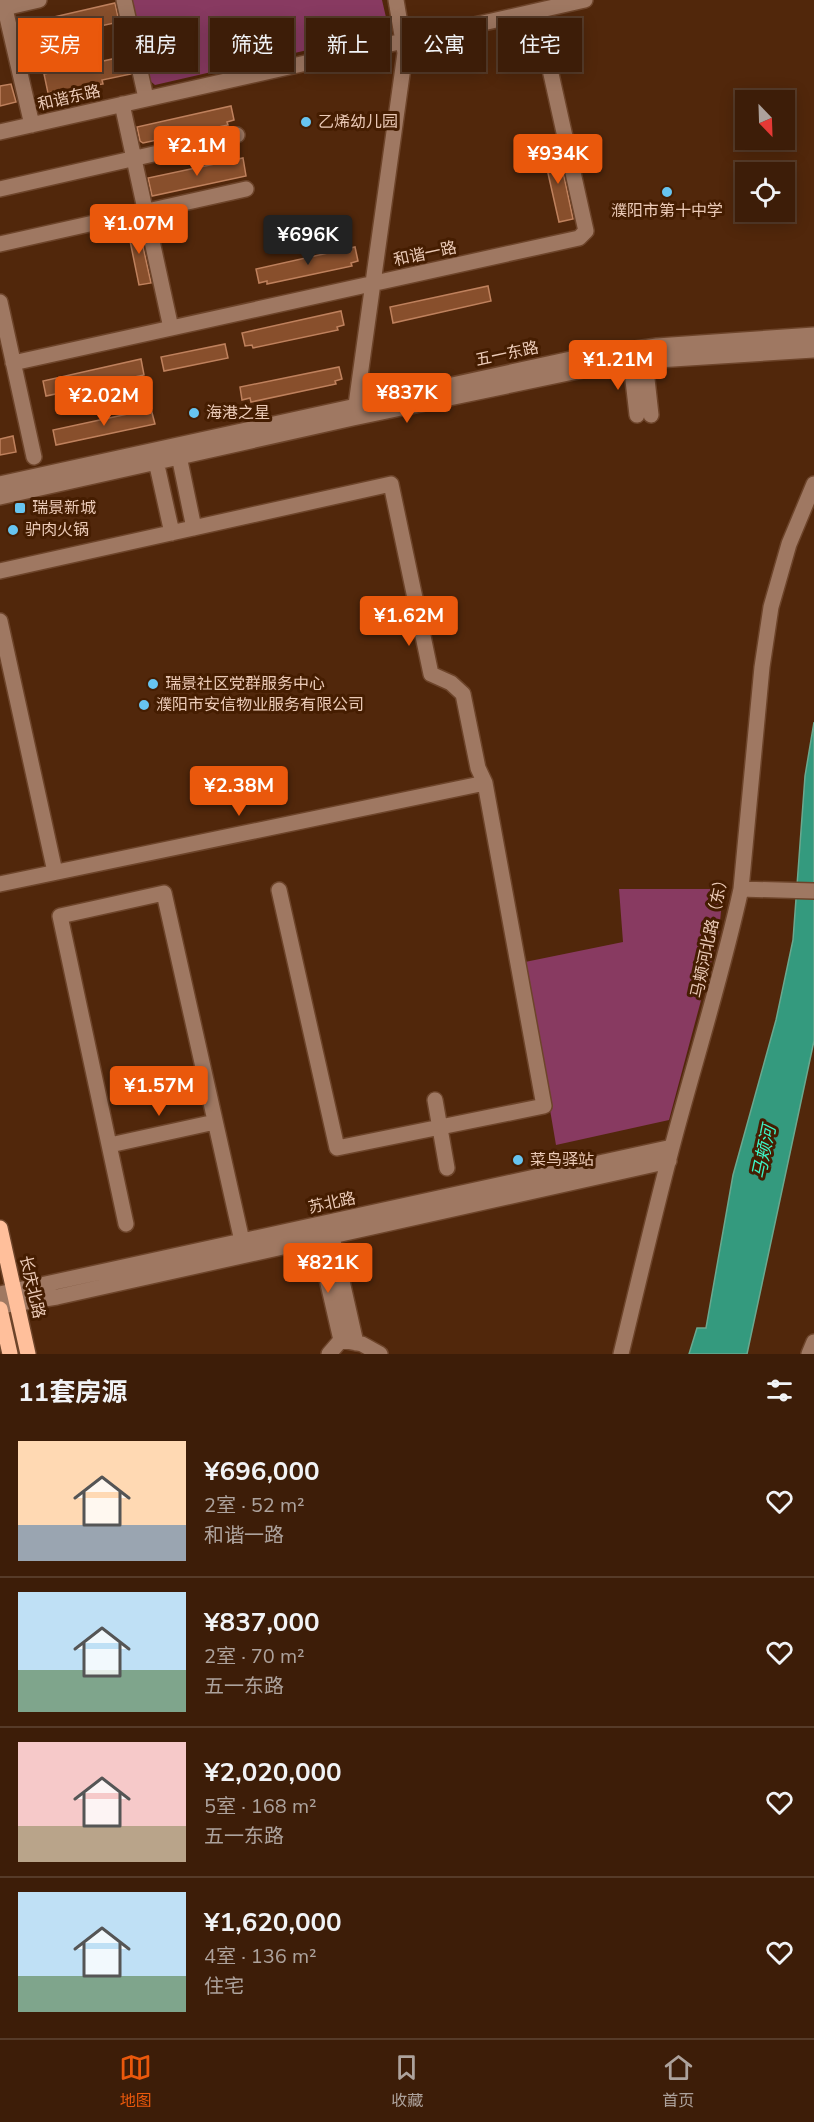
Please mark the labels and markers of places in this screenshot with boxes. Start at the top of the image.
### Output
place label: 乙烯幼儿园 [318,111,398,133]
marker: 乙烯幼儿园 [299,115,313,129]
pin: ¥2.1M [155,126,239,177]
pin: ¥934K [516,134,600,185]
marker: 濮阳市第十中学 [660,185,674,199]
place label: 濮阳市第十中学 [611,200,723,222]
pin: ¥1.07M [90,204,188,255]
pin: ¥696K [266,215,350,266]
pin: ¥1.21M [569,340,667,391]
pin: ¥837K [365,373,449,424]
pin: ¥2.02M [55,376,153,427]
place label: 海港之星 [206,402,270,424]
marker: 海港之星 [187,406,201,420]
place label: 瑞景新城 [32,497,96,519]
marker: 瑞景新城 [13,501,27,515]
place label: 驴肉火锅 [25,519,89,541]
marker: 驴肉火锅 [6,523,20,537]
pin: ¥1.62M [360,596,458,647]
place label: 瑞景社区党群服务中心 [165,673,325,695]
marker: 瑞景社区党群服务中心 [146,677,160,691]
place label: 濮阳市安信物业服务有限公司 [156,694,364,716]
marker: 濮阳市安信物业服务有限公司 [137,698,151,712]
pin: ¥2.38M [190,766,288,817]
pin: ¥1.57M [110,1066,208,1117]
place label: 菜鸟驿站 [530,1149,594,1171]
marker: 菜鸟驿站 [511,1153,525,1167]
pin: ¥821K [286,1243,370,1294]

